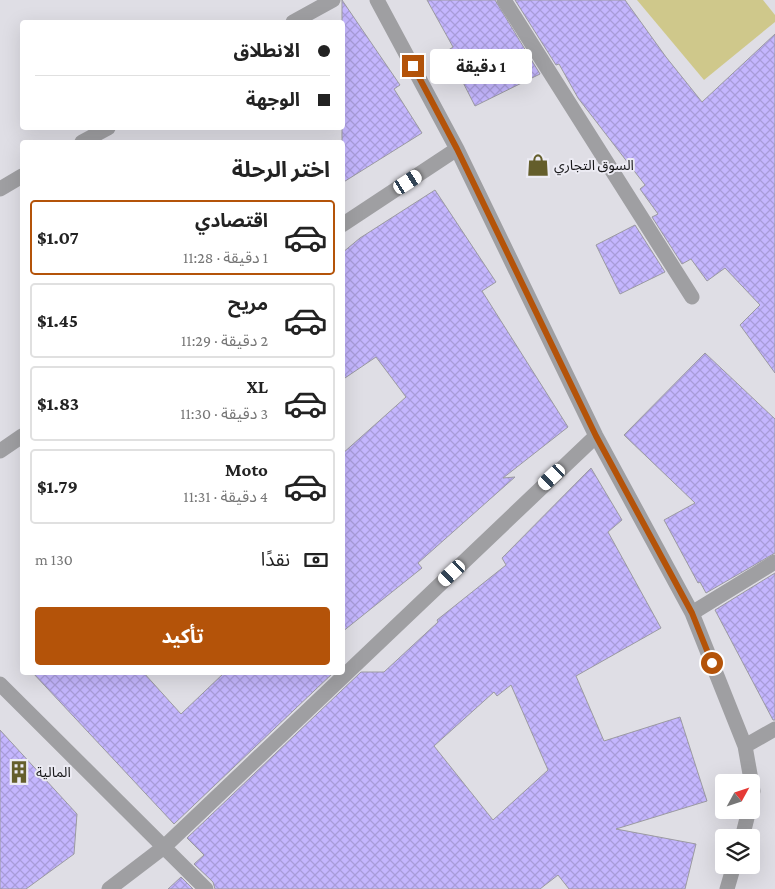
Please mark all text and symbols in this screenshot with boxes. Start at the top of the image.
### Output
text: الانطلاق [234,40,300,61]
callout: 1 دقيقة [430,48,533,84]
route end [402,55,424,77]
text: 1 دقيقة [456,58,506,75]
text: الوجهة [246,89,300,110]
shop icon: السوق التجاري [525,152,551,178]
text: اختر الرحلة [232,157,330,182]
place label: السوق التجاري [554,157,634,176]
car [391,168,424,196]
text: اقتصادي [195,210,268,231]
icon: car [283,215,328,260]
text: $1.07 [37,227,79,248]
text: 1 دقيقة · 11:28 [183,249,268,266]
text: مريح [228,293,268,314]
icon: car [283,298,328,343]
text: $1.45 [37,310,78,331]
text: 2 دقيقة · 11:29 [181,332,268,349]
text: XL [247,376,268,397]
icon: car [283,381,328,426]
text: $1.83 [37,393,79,414]
text: 3 دقيقة · 11:30 [180,405,268,422]
text: Moto [225,459,268,480]
car [535,461,568,493]
icon: car [283,464,328,509]
text: $1.79 [37,476,78,497]
text: 4 دقيقة · 11:31 [183,488,268,505]
icon: cash [302,546,330,574]
text: نقدًا [261,549,290,570]
text: 130 m [35,551,73,568]
car [435,557,468,589]
button: تأكيد [35,607,330,665]
route start [701,652,723,674]
building icon: المالية [6,759,32,785]
place label: المالية [36,764,71,780]
north arrow [715,774,760,819]
map controls [715,774,760,874]
button: layers [715,829,760,874]

